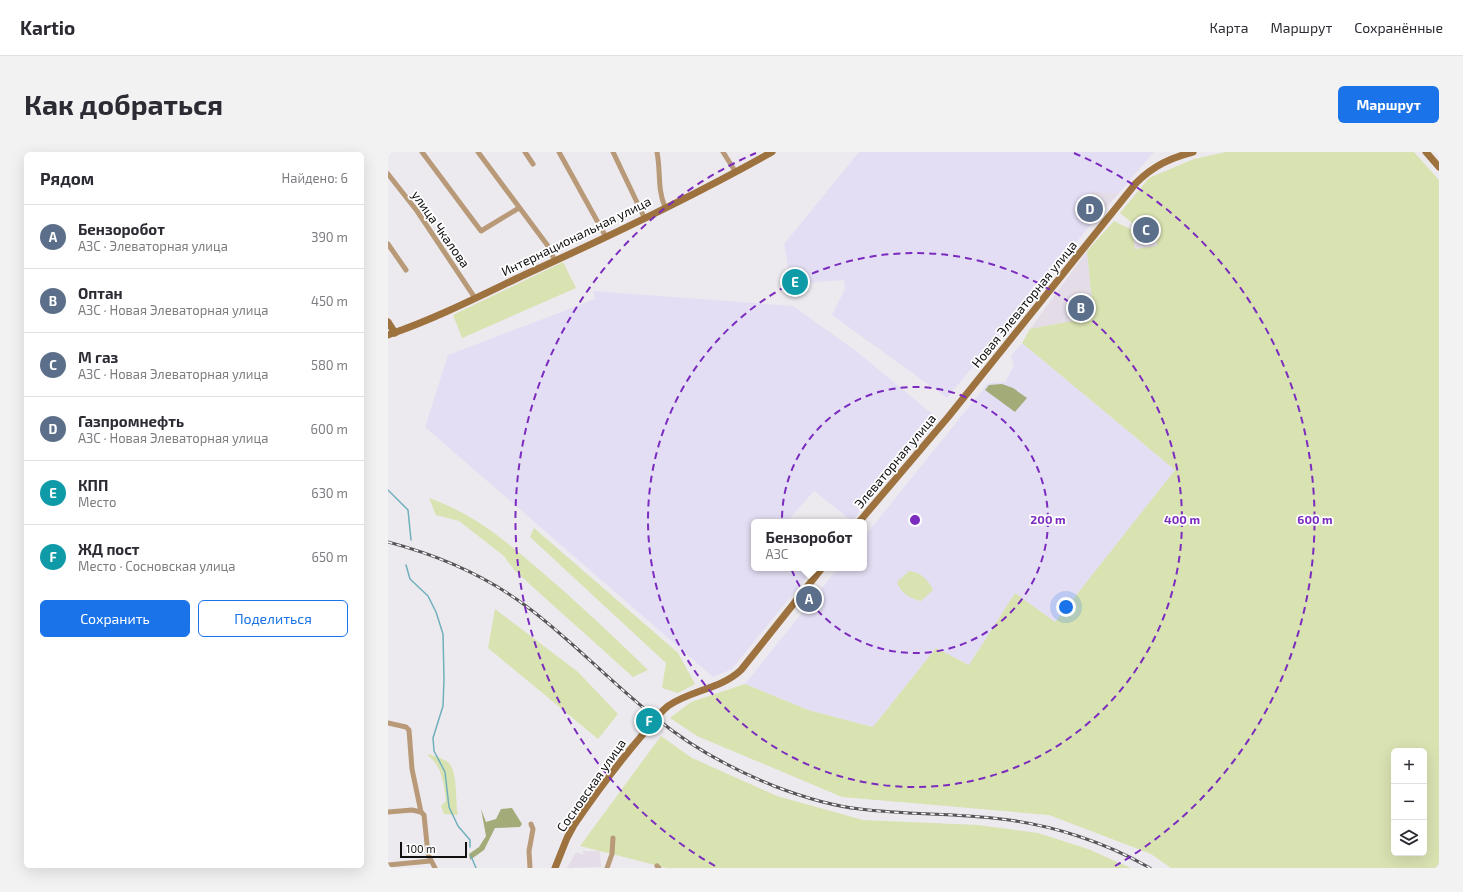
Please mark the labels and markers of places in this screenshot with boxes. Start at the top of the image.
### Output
pin: D [1077,194,1103,224]
pin: C [1133,215,1159,245]
pin: E [782,267,808,297]
pin: B [1068,293,1094,323]
centre of rings [908,513,922,527]
pin: A [796,584,822,614]
pin: F [636,706,662,736]

